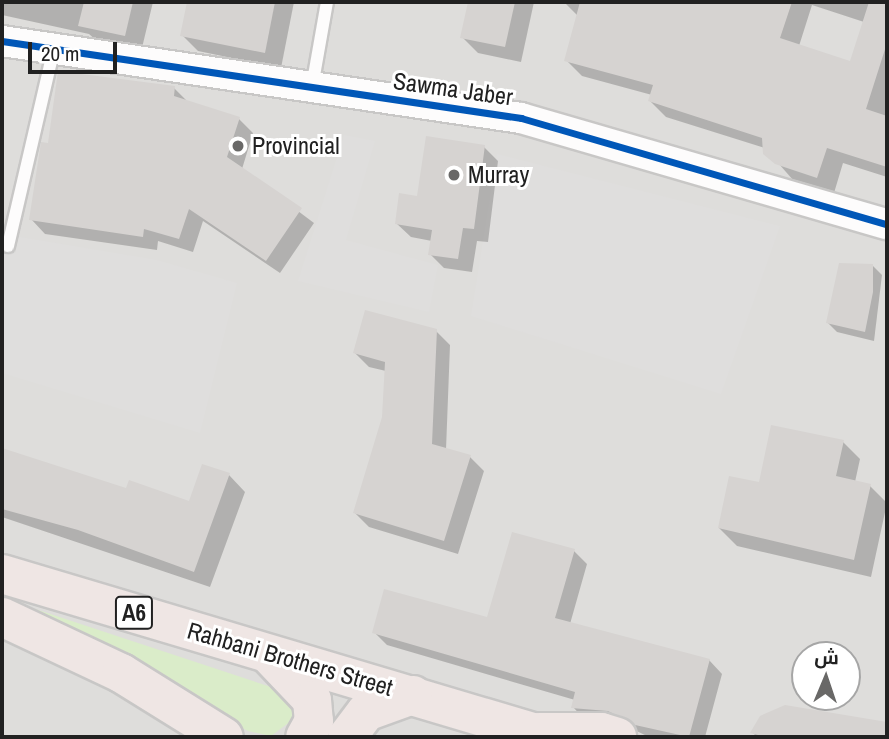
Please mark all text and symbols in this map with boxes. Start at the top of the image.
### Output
scale bar [32,28,121,72]
text: 20 m [41,39,79,68]
street label: Sawma Jaber [391,66,515,112]
place label: Provincial [252,132,340,160]
marker: Provincial [230,138,246,154]
place label: Murray [468,161,529,189]
marker: Murray [446,167,462,183]
road number: A6 [115,594,153,632]
street label: Rahbani Brothers Street [184,616,396,702]
north arrow [791,641,861,711]
text: ش [814,644,839,670]

